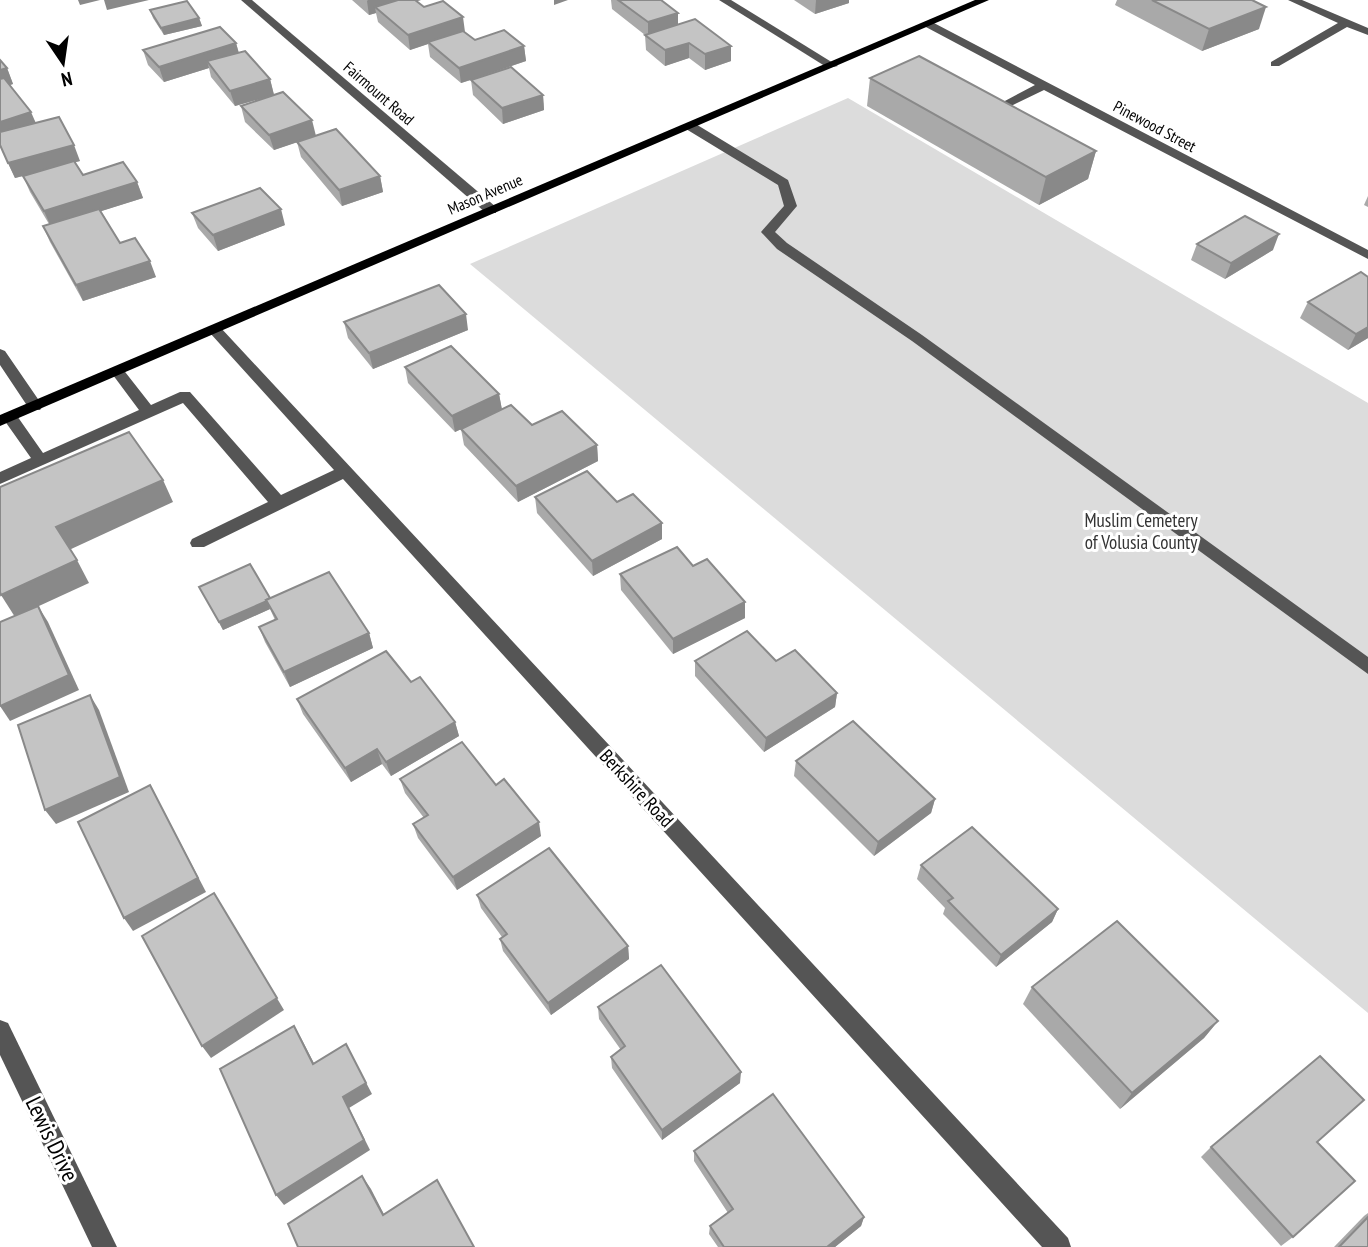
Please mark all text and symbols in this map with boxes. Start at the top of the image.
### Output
north arrow [28,28,98,98]
street label: Fairmount Road [340,57,419,129]
text: N [59,67,75,92]
street label: Pinewood Street [1110,96,1200,156]
street label: Mason Avenue [445,169,525,219]
park label: Muslim Cemetery of Volusia County [1084,508,1198,554]
street label: Berkshire Road [595,744,679,832]
street label: Lewis Drive [20,1092,85,1186]

